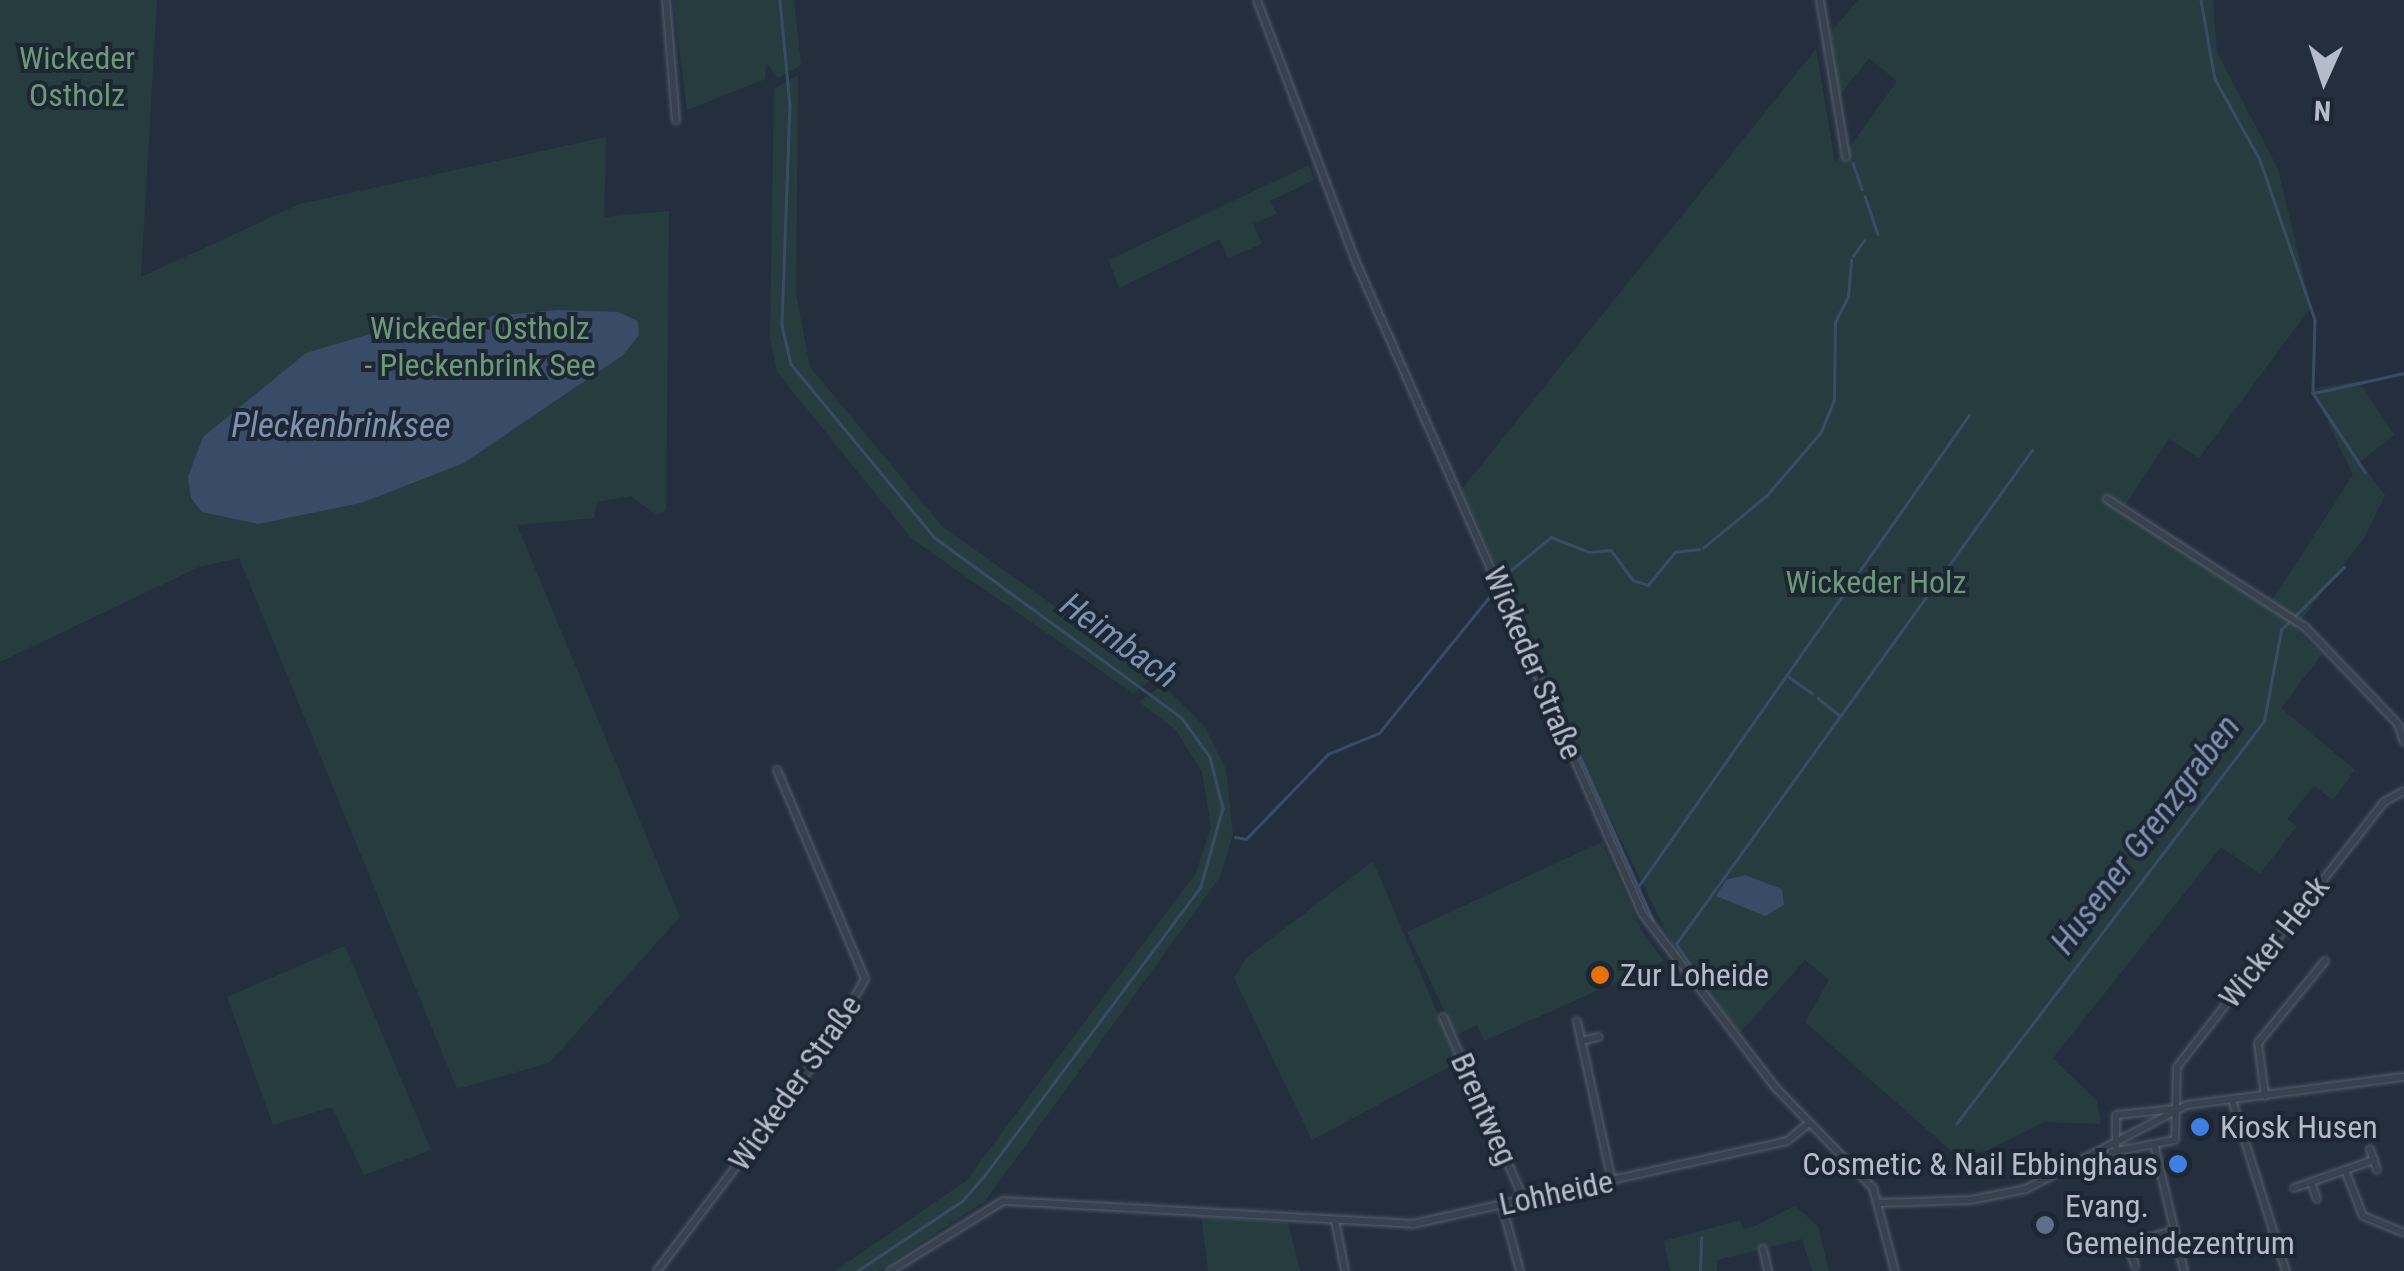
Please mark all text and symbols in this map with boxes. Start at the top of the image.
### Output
north arrow [2274,30,2374,130]
park label: Wickeder Ostholz [19,40,135,115]
text: N [2313,94,2332,127]
park label: Wickeder Ostholz - Pleckenbrink See [364,310,596,385]
water label: Pleckenbrinksee [231,405,451,447]
street label: Wickeder Straße [1475,561,1591,765]
park label: Wickeder Holz [1786,563,1966,601]
water label: Heimbach [1052,584,1186,698]
water label: Husener Grenzgraben [2042,707,2250,963]
street label: Wicker Heck [2211,868,2337,1016]
place label: Zur Loheide [1620,956,1769,994]
marker: Zur Loheide [1589,964,1611,986]
street label: Wickeder Straße [720,988,870,1178]
street label: Brentweg [1442,1047,1526,1171]
place label: Kiosk Husen [2220,1108,2378,1146]
marker: Kiosk Husen [2189,1116,2211,1138]
place label: Cosmetic & Nail Ebbinghaus [1802,1145,2158,1183]
marker: Cosmetic & Nail Ebbinghaus [2167,1153,2189,1175]
street label: Lohheide [1496,1162,1616,1224]
place label: Evang. Gemeindezentrum [2065,1188,2295,1263]
marker: Evang. Gemeindezentrum [2034,1214,2056,1236]

